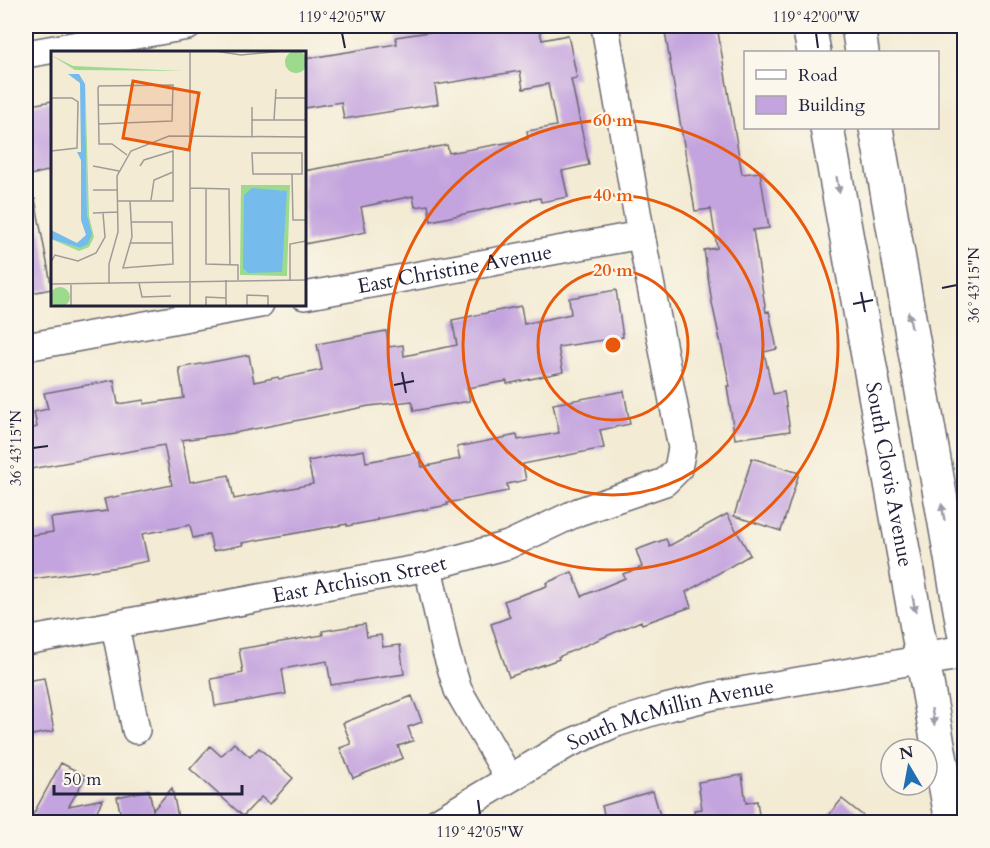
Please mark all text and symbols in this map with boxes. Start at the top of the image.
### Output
text: 119°42'05"W [298,7,386,27]
text: 119°42'00"W [772,7,860,27]
inset map [51,51,306,306]
legend [744,51,939,129]
text: Road [798,63,838,88]
text: Building [798,93,866,118]
text: 60 m [593,108,633,133]
one-way arrow [833,176,842,195]
text: 40 m [593,183,633,208]
street label: East Christine Avenue [355,237,554,301]
text: 36°43'15"N [964,247,984,323]
text: 20 m [593,258,633,283]
one-way arrow [905,311,914,330]
centre of rings [603,335,623,355]
street label: South Clovis Avenue [859,380,920,569]
text: 36°43'15"N [6,410,26,486]
one-way arrow [939,503,948,522]
street label: East Atchison Street [270,548,450,610]
one-way arrow [910,595,919,614]
street label: South McMillin Avenue [562,671,776,757]
one-way arrow [929,707,938,726]
north arrow [879,737,939,797]
text: N [898,741,915,765]
scale bar [54,758,242,796]
text: 50 m [63,767,102,792]
text: 119°42'05"W [436,822,524,842]

